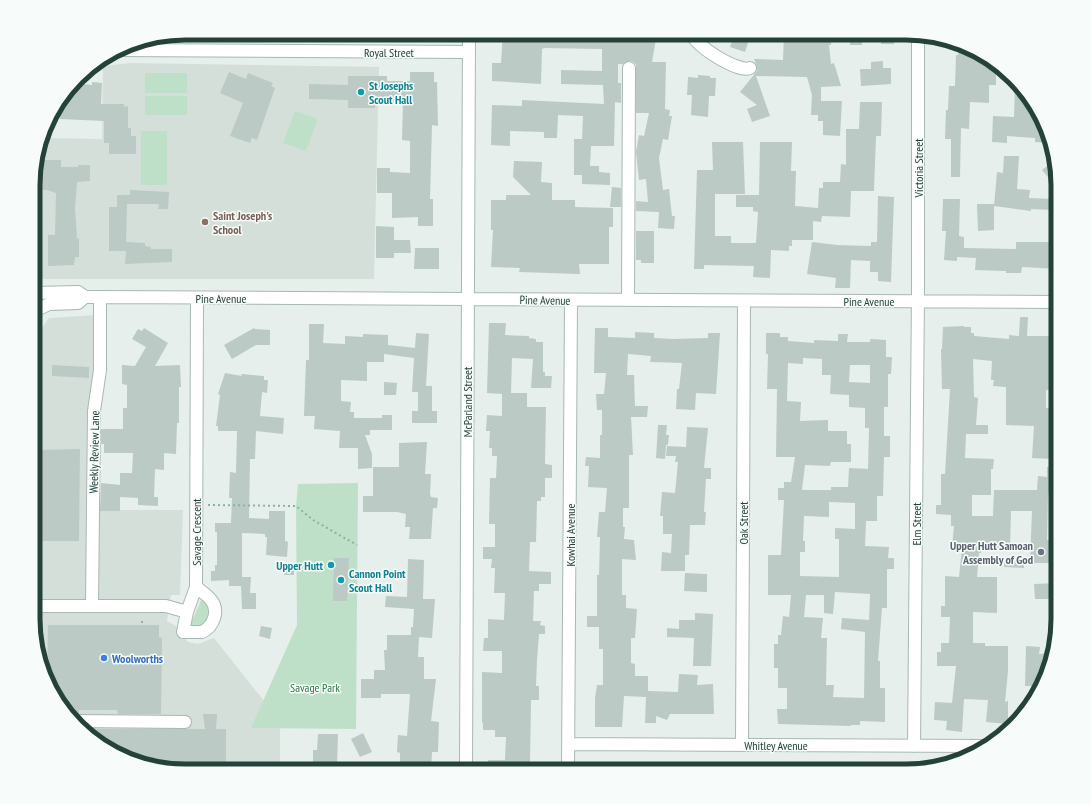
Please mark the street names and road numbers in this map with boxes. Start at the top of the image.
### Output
street label: Royal Street [364,45,415,60]
street label: Victoria Street [911,138,926,198]
street label: Pine Avenue [196,291,246,306]
street label: Pine Avenue [519,292,571,308]
street label: Pine Avenue [844,294,894,309]
street label: McParland Street [460,366,475,437]
street label: Weekly Review Lane [86,410,102,494]
street label: Savage Crescent [189,498,204,566]
street label: Oak Street [736,501,751,545]
street label: Elm Street [909,502,924,546]
street label: Kowhai Avenue [563,504,578,566]
street label: Whitley Avenue [744,738,808,753]

